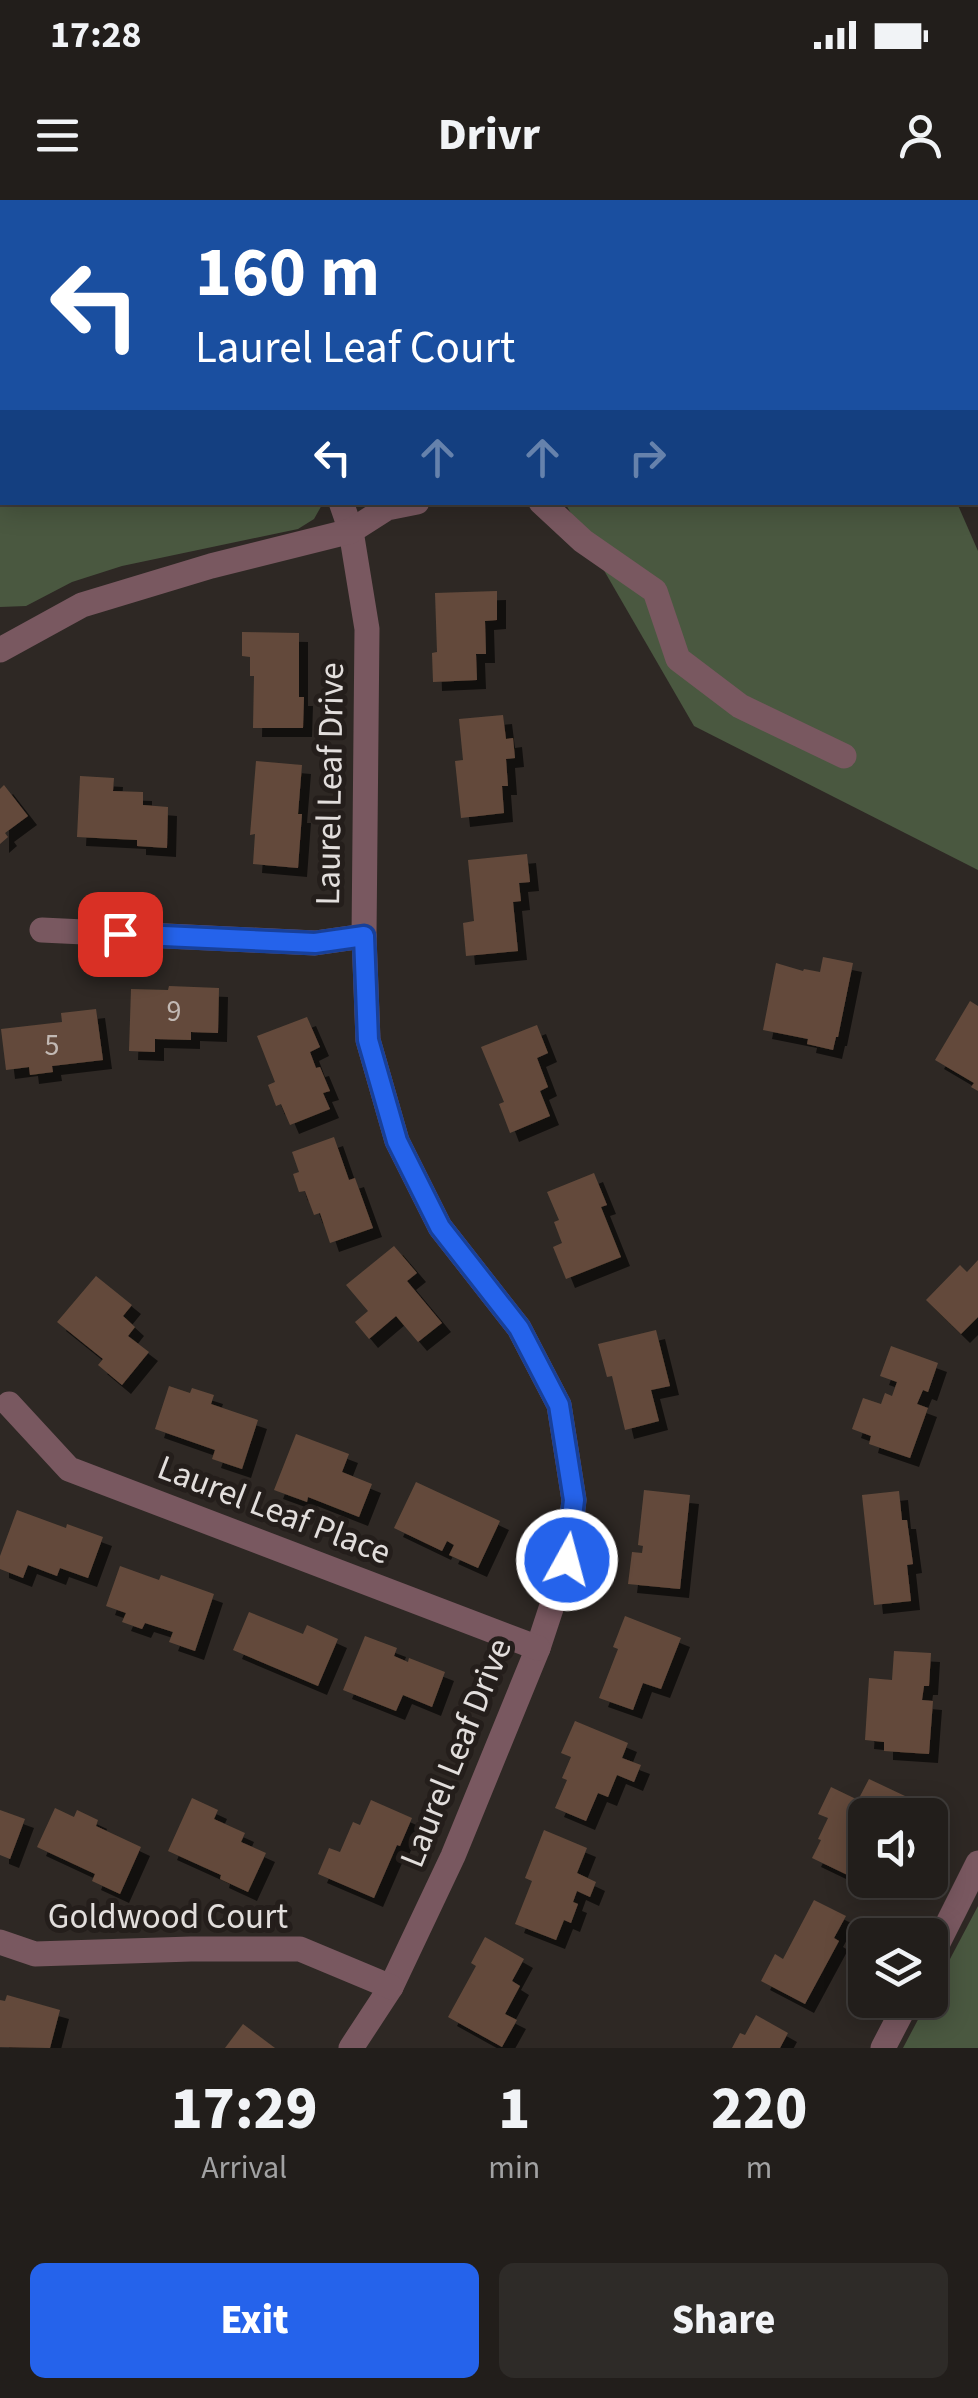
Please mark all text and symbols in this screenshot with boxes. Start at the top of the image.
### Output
text: 17:28 [50,8,142,62]
text: Drivr [438,103,540,167]
icon: menu [30,108,85,163]
icon: person [893,108,948,163]
text: 160 m [195,223,380,323]
icon: left [30,240,160,370]
text: Laurel Leaf Court [195,316,515,380]
icon: left [305,430,360,485]
icon: ahead [410,430,465,485]
icon: ahead [515,430,570,485]
icon: right [620,430,675,485]
street label: Laurel Leaf Drive [303,662,357,906]
pin [78,892,163,977]
icon: arrive [93,907,148,962]
house number: 9 [167,990,181,1033]
house number: 5 [45,1024,59,1067]
street label: Laurel Leaf Place [150,1443,398,1577]
position arrow [515,1508,619,1612]
street label: Laurel Leaf Drive [387,1631,525,1875]
map controls [848,1798,948,2018]
button: sound [848,1798,948,1898]
street label: Goldwood Court [48,1892,288,1942]
button: layers [848,1918,948,2018]
text: 17:29 [171,2067,318,2152]
text: 1 [498,2067,530,2152]
text: 220 [711,2067,807,2152]
text: Arrival [201,2145,287,2191]
text: min [488,2145,540,2191]
text: m [746,2145,772,2191]
button: Exit [30,2263,479,2378]
button: Share [499,2263,948,2378]

